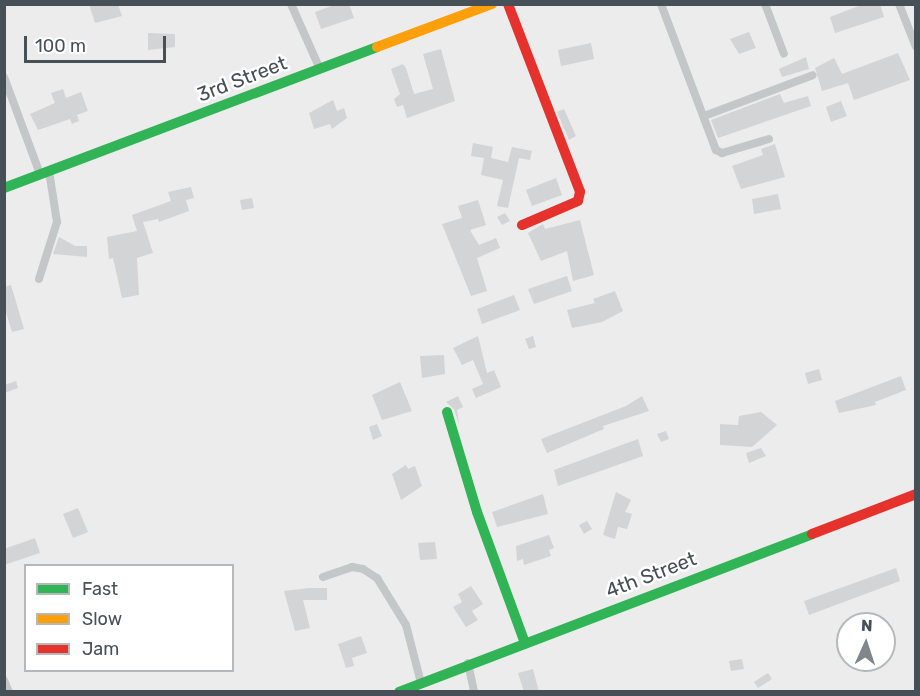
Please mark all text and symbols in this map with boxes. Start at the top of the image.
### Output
scale bar [27,24,170,62]
text: 100 m [35,35,86,57]
street label: 3rd Street [194,51,290,107]
street label: 4th Street [602,547,700,603]
legend [24,564,234,672]
text: Fast [82,578,118,600]
text: Slow [82,608,122,630]
north arrow [836,612,896,672]
text: N [861,616,873,635]
text: Jam [82,638,119,660]

